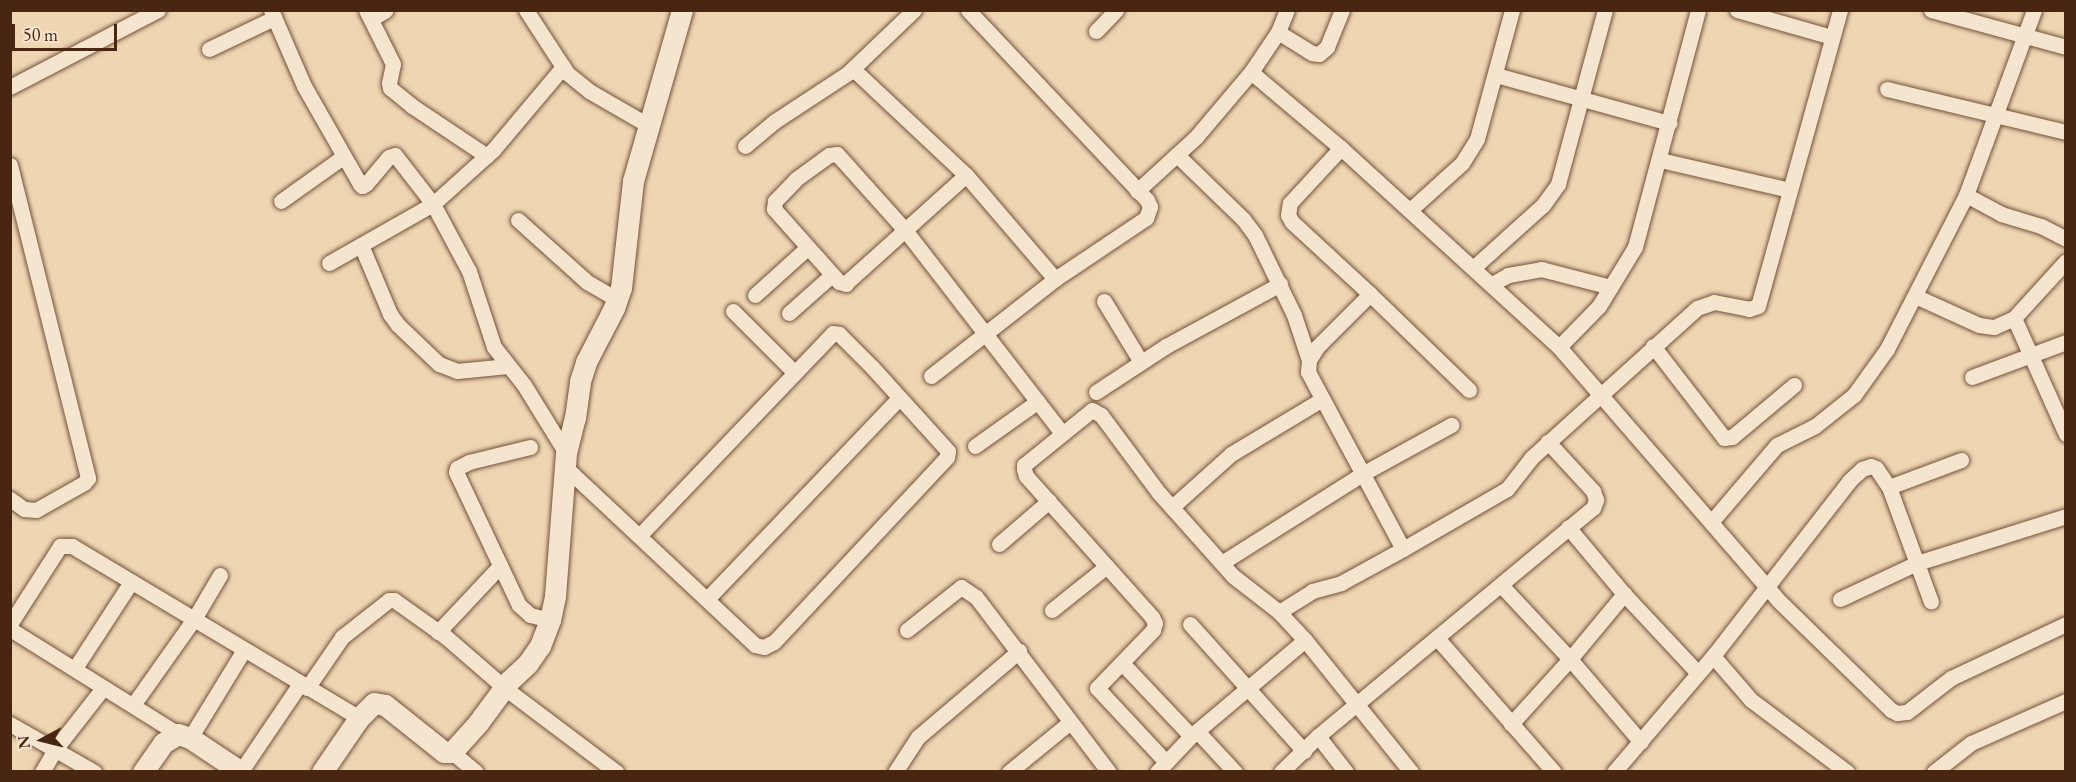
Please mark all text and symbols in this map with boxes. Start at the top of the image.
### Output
scale bar [15,12,120,50]
text: 50 m [23,23,58,46]
north arrow [12,710,72,770]
text: N [12,735,35,750]

